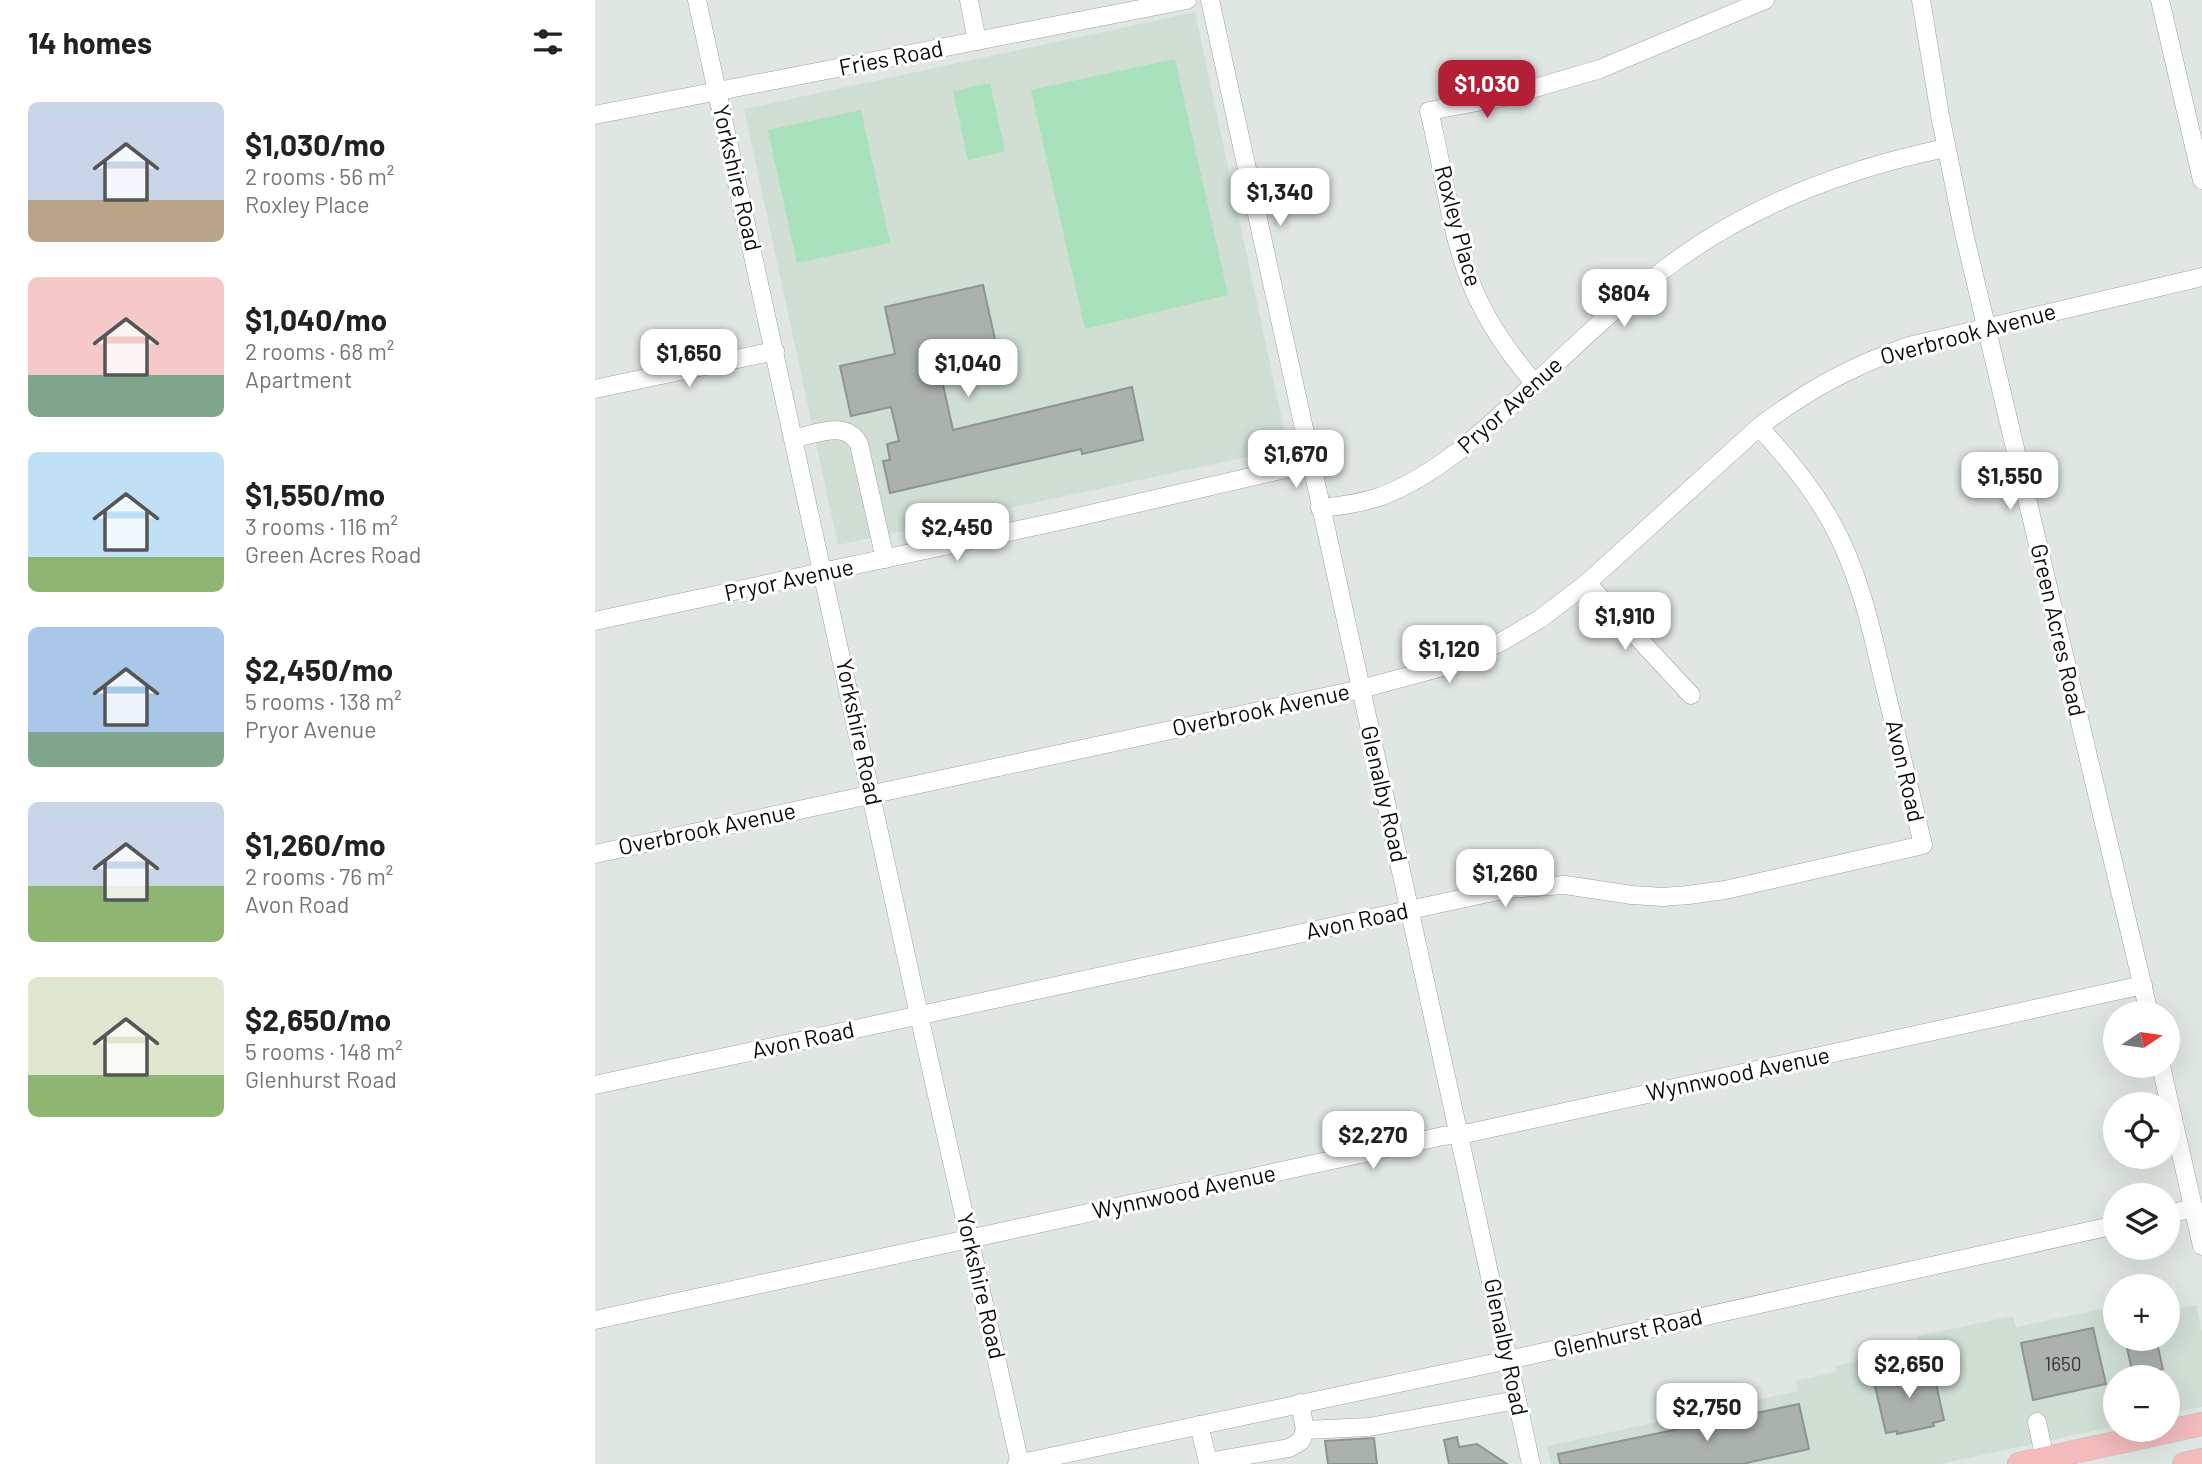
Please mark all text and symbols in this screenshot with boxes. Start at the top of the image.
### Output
icon: filters [529,23,567,61]
text: 14 homes [28,24,152,60]
street label: Fries Road [836,33,945,81]
pin: $1,030 [1430,60,1544,120]
text: $1,030 [1454,69,1520,97]
street label: Yorkshire Road [708,102,768,254]
text: $1,030/mo [245,126,385,162]
icon: home [84,130,168,214]
text: 2 rooms · 56 m² [245,162,394,190]
street label: Roxley Place [1429,162,1489,289]
pin: $1,340 [1223,168,1337,228]
text: $1,340 [1247,177,1313,205]
text: Roxley Place [245,190,370,218]
pin: $804 [1583,270,1665,329]
text: $804 [1598,278,1650,306]
street label: Overbrook Avenue [1877,296,2059,370]
text: $1,040/mo [245,301,387,337]
icon: home [84,305,168,389]
pin: $1,650 [632,330,746,389]
text: 2 rooms · 68 m² [245,337,394,365]
text: $1,650 [656,338,722,366]
pin: $1,040 [911,340,1025,399]
text: $1,040 [935,348,1001,376]
street label: Pryor Avenue [1451,350,1568,459]
text: Apartment [245,365,352,393]
pin: $1,670 [1239,430,1353,490]
text: $1,670 [1264,439,1328,467]
pin: $1,550 [1953,452,2067,512]
text: $1,550 [1977,461,2043,489]
text: $1,550/mo [245,476,385,512]
icon: home [84,480,168,564]
pin: $2,450 [900,504,1014,563]
text: 3 rooms · 116 m² [245,512,398,540]
text: $2,450 [921,512,993,540]
text: Green Acres Road [245,540,421,568]
street label: Green Acres Road [2026,541,2092,719]
street label: Pryor Avenue [722,552,856,606]
pin: $1,910 [1568,592,1682,652]
text: $1,910 [1595,601,1655,629]
pin: $1,120 [1392,626,1506,685]
text: $1,120 [1418,634,1480,662]
text: $2,450/mo [245,651,393,687]
icon: home [84,655,168,739]
street label: Yorkshire Road [831,656,889,808]
street label: Overbrook Avenue [1170,677,1352,741]
text: 5 rooms · 138 m² [245,687,402,715]
text: Pryor Avenue [245,715,376,743]
street label: Avon Road [1881,717,1931,825]
street label: Glenalby Road [1356,723,1414,865]
street label: Overbrook Avenue [616,796,798,860]
text: $1,260/mo [245,826,386,862]
icon: home [84,830,168,914]
pin: $1,260 [1448,850,1562,909]
text: $1,260 [1472,858,1538,886]
text: 2 rooms · 76 m² [245,862,393,890]
text: Avon Road [245,890,349,918]
street label: Avon Road [1303,895,1411,945]
text: $2,650/mo [245,1001,391,1037]
north arrow [2103,1001,2181,1078]
map controls [2103,1001,2180,1442]
icon: home [84,1005,168,1089]
street label: Avon Road [749,1014,857,1064]
text: 5 rooms · 148 m² [245,1037,403,1065]
street label: Wynnwood Avenue [1644,1040,1832,1106]
text: Glenhurst Road [245,1065,397,1093]
button: locate [2103,1092,2180,1169]
pin: $2,270 [1316,1112,1430,1171]
text: $2,270 [1338,1120,1408,1148]
street label: Wynnwood Avenue [1090,1158,1278,1224]
button: layers [2103,1183,2180,1260]
street label: Yorkshire Road [952,1210,1012,1362]
button: + [2103,1274,2180,1351]
street label: Glenalby Road [1479,1276,1535,1418]
street label: Glenhurst Road [1551,1301,1705,1363]
pin: $2,650 [1852,1340,1966,1400]
text: $2,650 [1874,1349,1944,1377]
house number: 1650 [2045,1352,2081,1375]
button: − [2103,1365,2180,1442]
pin: $2,750 [1650,1384,1764,1443]
text: $2,750 [1672,1392,1742,1420]

